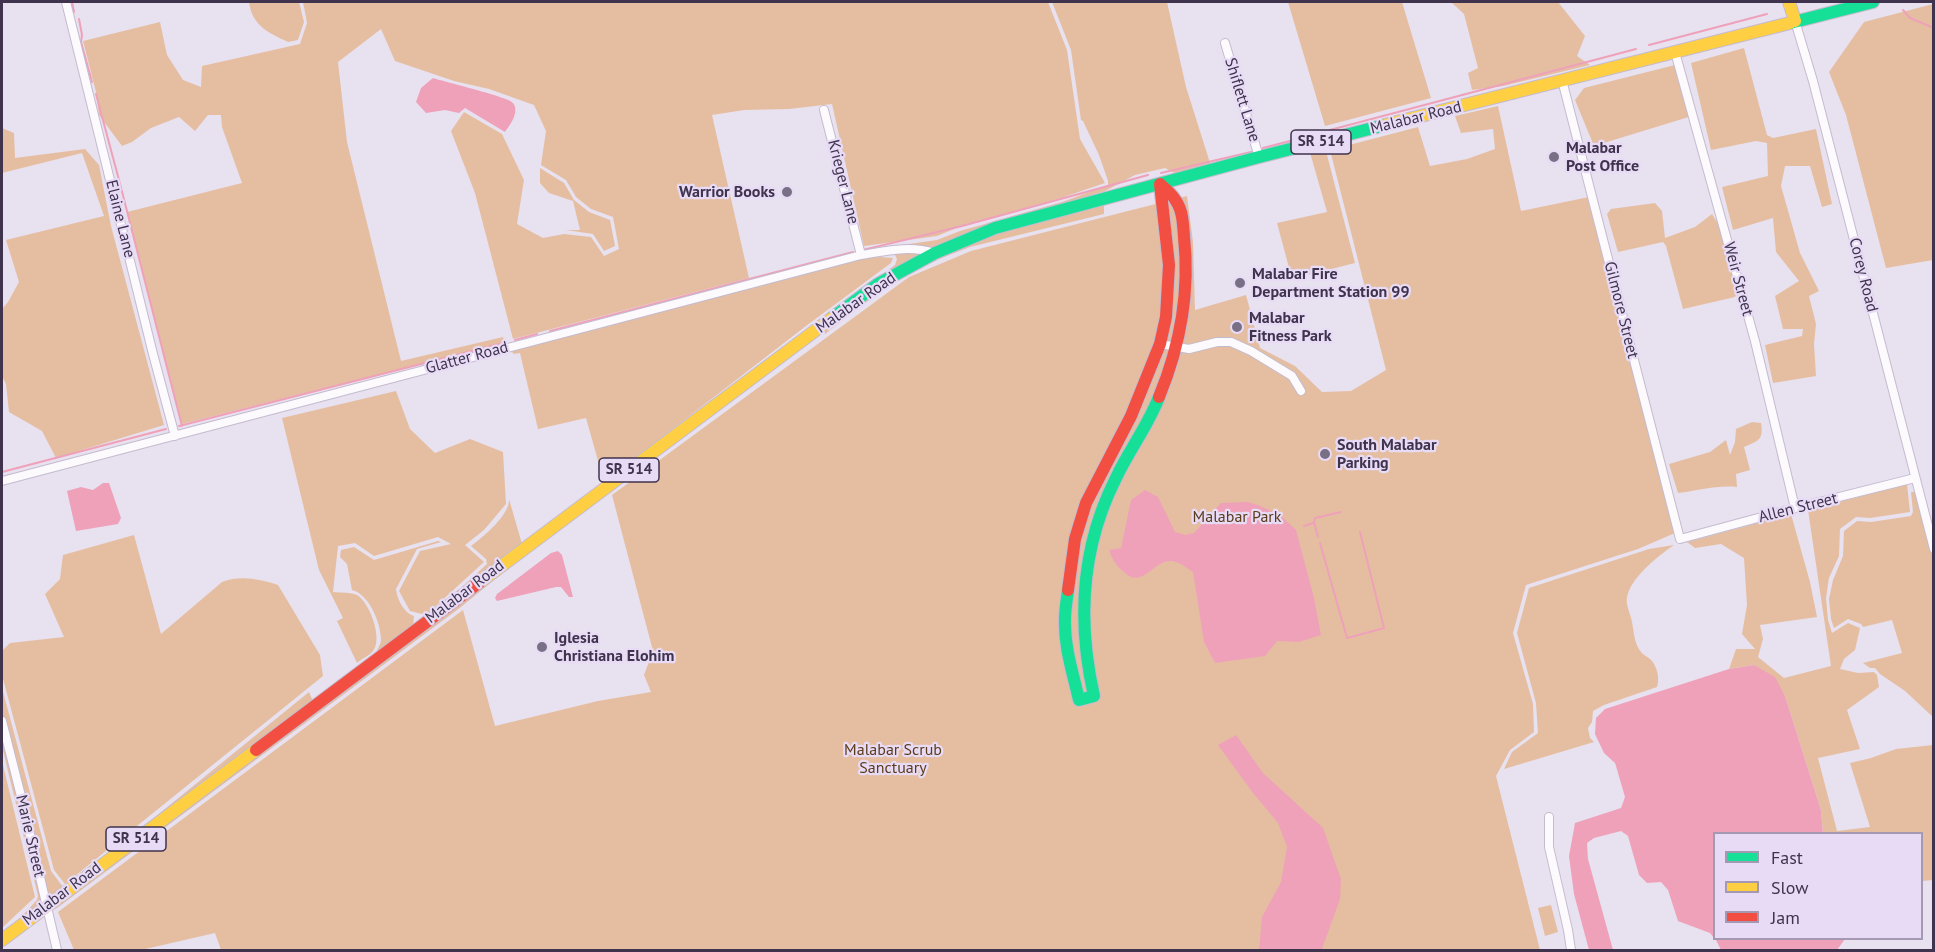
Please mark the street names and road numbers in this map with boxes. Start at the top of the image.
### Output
street label: Shiflett Lane [1220,56,1264,144]
street label: Malabar Road [1368,97,1464,139]
road number: SR 514 [1291,130,1351,154]
street label: Krieger Lane [823,138,863,226]
street label: Elaine Lane [101,178,139,260]
street label: Corey Road [1844,236,1882,314]
street label: Weir Street [1719,240,1757,318]
street label: Gilmore Street [1600,260,1642,360]
street label: Malabar Road [812,268,900,338]
street label: Glatter Road [424,338,510,378]
road number: SR 514 [599,458,659,482]
street label: Allen Street [1757,489,1839,527]
street label: Malabar Road [422,556,508,628]
street label: Marie Street [11,793,49,879]
road number: SR 514 [106,827,166,851]
street label: Malabar Road [19,858,105,930]

